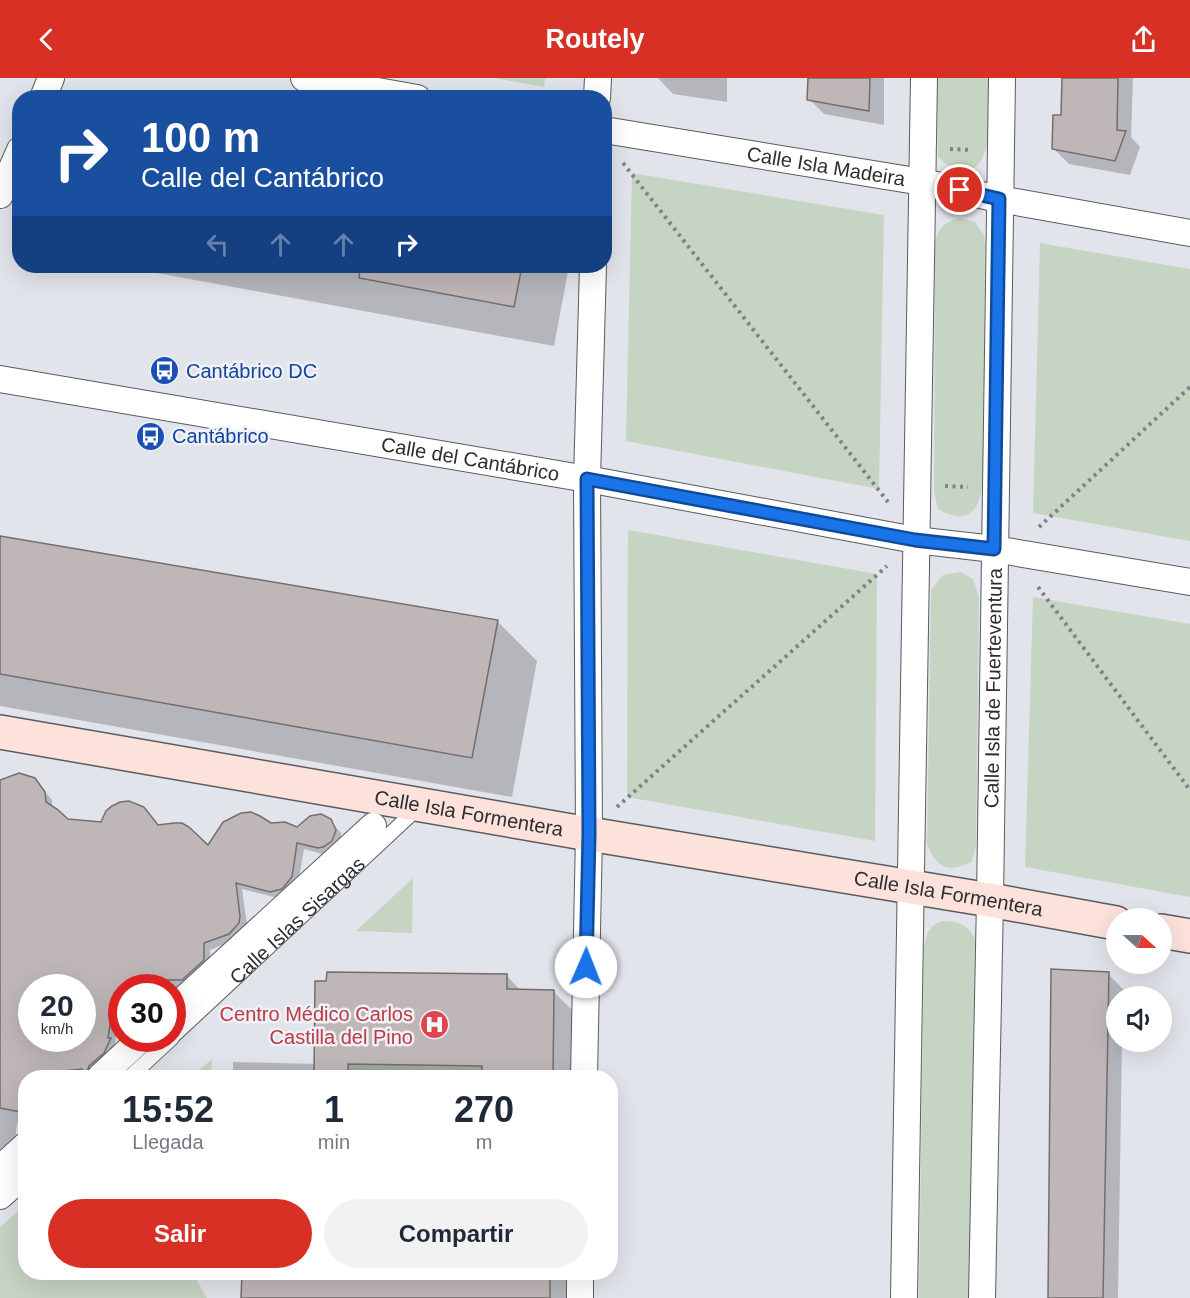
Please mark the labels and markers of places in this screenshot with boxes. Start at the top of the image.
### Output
pin [934,164,985,215]
bus stop icon: Cantábrico DC [149,355,181,387]
place label: Cantábrico DC [186,360,317,382]
bus stop icon: Cantábrico [135,420,167,452]
place label: Cantábrico [172,425,269,447]
place label: Centro Médico Carlos Castilla del Pino [220,1003,413,1048]
hospital icon: Centro Médico Carlos Castilla del Pino [418,1009,450,1041]

